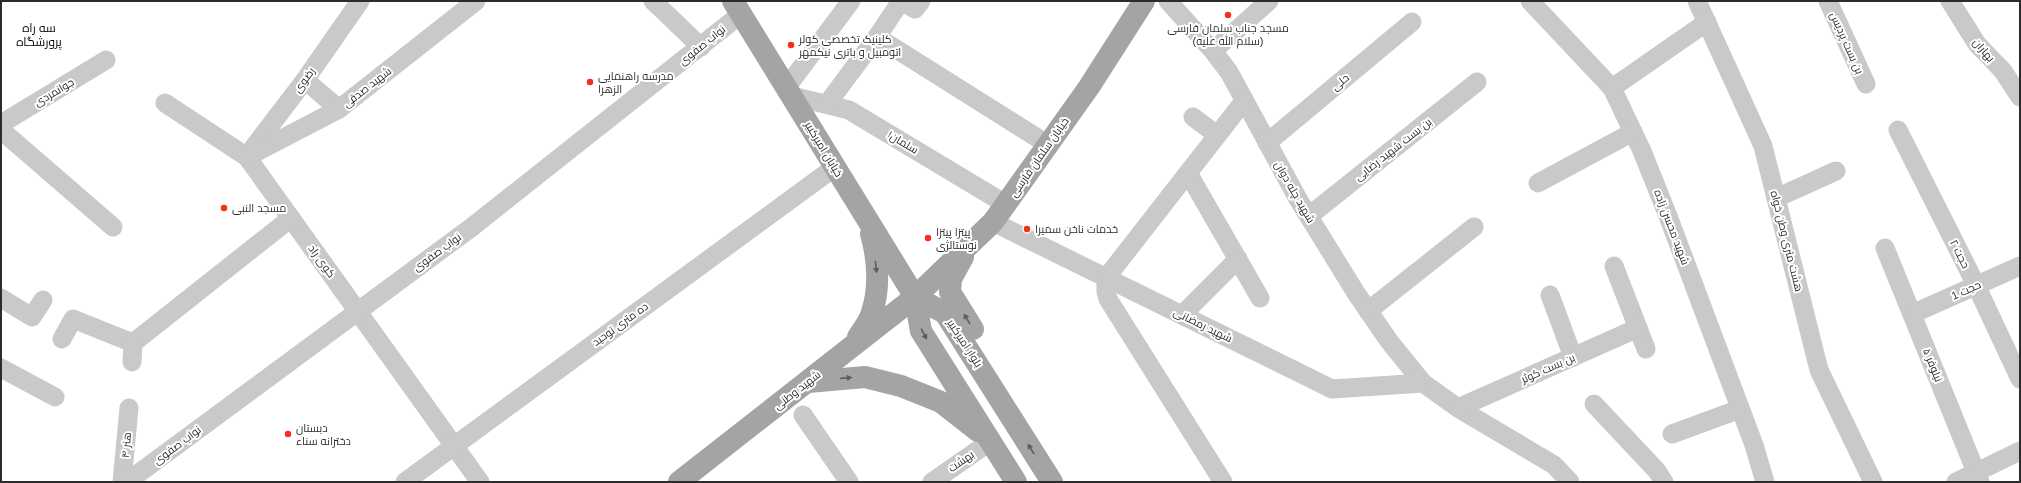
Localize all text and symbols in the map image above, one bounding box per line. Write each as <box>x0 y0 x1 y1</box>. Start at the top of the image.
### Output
marker: مسجد جناب سلمان فارسی (سلام الله علیه) <box>1223 10 1233 20</box>
street label: بن بست پردیس <box>1827 10 1866 76</box>
district label: سه راه پرورشگاه <box>16 21 63 51</box>
place label: مسجد جناب سلمان فارسی (سلام الله علیه) <box>1167 22 1289 49</box>
street label: نواب صفوی <box>676 23 728 68</box>
place label: کلینیک تخصصی کولر اتومبیل و باتری نیکمهر <box>798 33 901 59</box>
street label: بهاران <box>1970 36 1997 65</box>
marker: کلینیک تخصصی کولر اتومبیل و باتری نیکمهر <box>786 40 796 50</box>
street label: رضوی <box>291 65 318 95</box>
street label: شهید صدقی <box>341 65 394 110</box>
place label: مدرسه راهنمایی الزهرا <box>598 70 674 96</box>
street label: حلی <box>1329 71 1352 94</box>
street label: جوانمردی <box>32 75 77 109</box>
marker: مدرسه راهنمایی الزهرا <box>585 77 595 87</box>
street label: خیابان سلمان فارسی <box>1007 115 1072 200</box>
street label: بن بست شهید رضایی <box>1352 115 1435 184</box>
street label: خیابان امیرکبیر <box>801 118 845 179</box>
street label: سلمان۱ <box>885 128 921 157</box>
street label: شهید چله دوان <box>1272 159 1317 225</box>
street label: شهید محسن زاده <box>1651 188 1692 267</box>
street label: هشت متری وطن خواه <box>1768 189 1805 293</box>
place label: مسجد النبی <box>232 202 286 215</box>
marker: مسجد النبی <box>219 203 229 213</box>
place label: خدمات ناخن سمیرا <box>1035 223 1118 236</box>
marker: خدمات ناخن سمیرا <box>1022 224 1032 234</box>
place label: پیتزا پیتزا نوستالژی <box>936 226 977 252</box>
street label: نواب صفوی <box>411 231 464 274</box>
marker: پیتزا پیتزا نوستالژی <box>923 233 933 243</box>
street label: حجت ۲ <box>1948 238 1972 270</box>
street label: کوی راد <box>305 242 338 280</box>
one-way arrow <box>873 261 879 273</box>
street label: حجت 1 <box>1949 278 1983 302</box>
street label: ده متری توحید <box>590 300 651 349</box>
street label: شهید رمضانی <box>1171 306 1234 345</box>
one-way arrow <box>963 313 970 325</box>
street label: بلوار امیرکبیر <box>944 316 985 370</box>
one-way arrow <box>921 328 927 340</box>
street label: نیلوفر ۵ <box>1920 347 1945 384</box>
street label: بن بست کوثر <box>1518 351 1577 387</box>
street label: شهید وطنی <box>771 368 823 413</box>
one-way arrow <box>840 375 853 382</box>
place label: دبستان دخترانه سناء <box>296 422 351 448</box>
street label: نواب صفوی <box>151 423 204 468</box>
marker: دبستان دخترانه سناء <box>283 429 293 439</box>
street label: هنر ۴ <box>119 432 134 458</box>
one-way arrow <box>1028 443 1035 455</box>
street label: بهشت <box>946 448 977 475</box>

